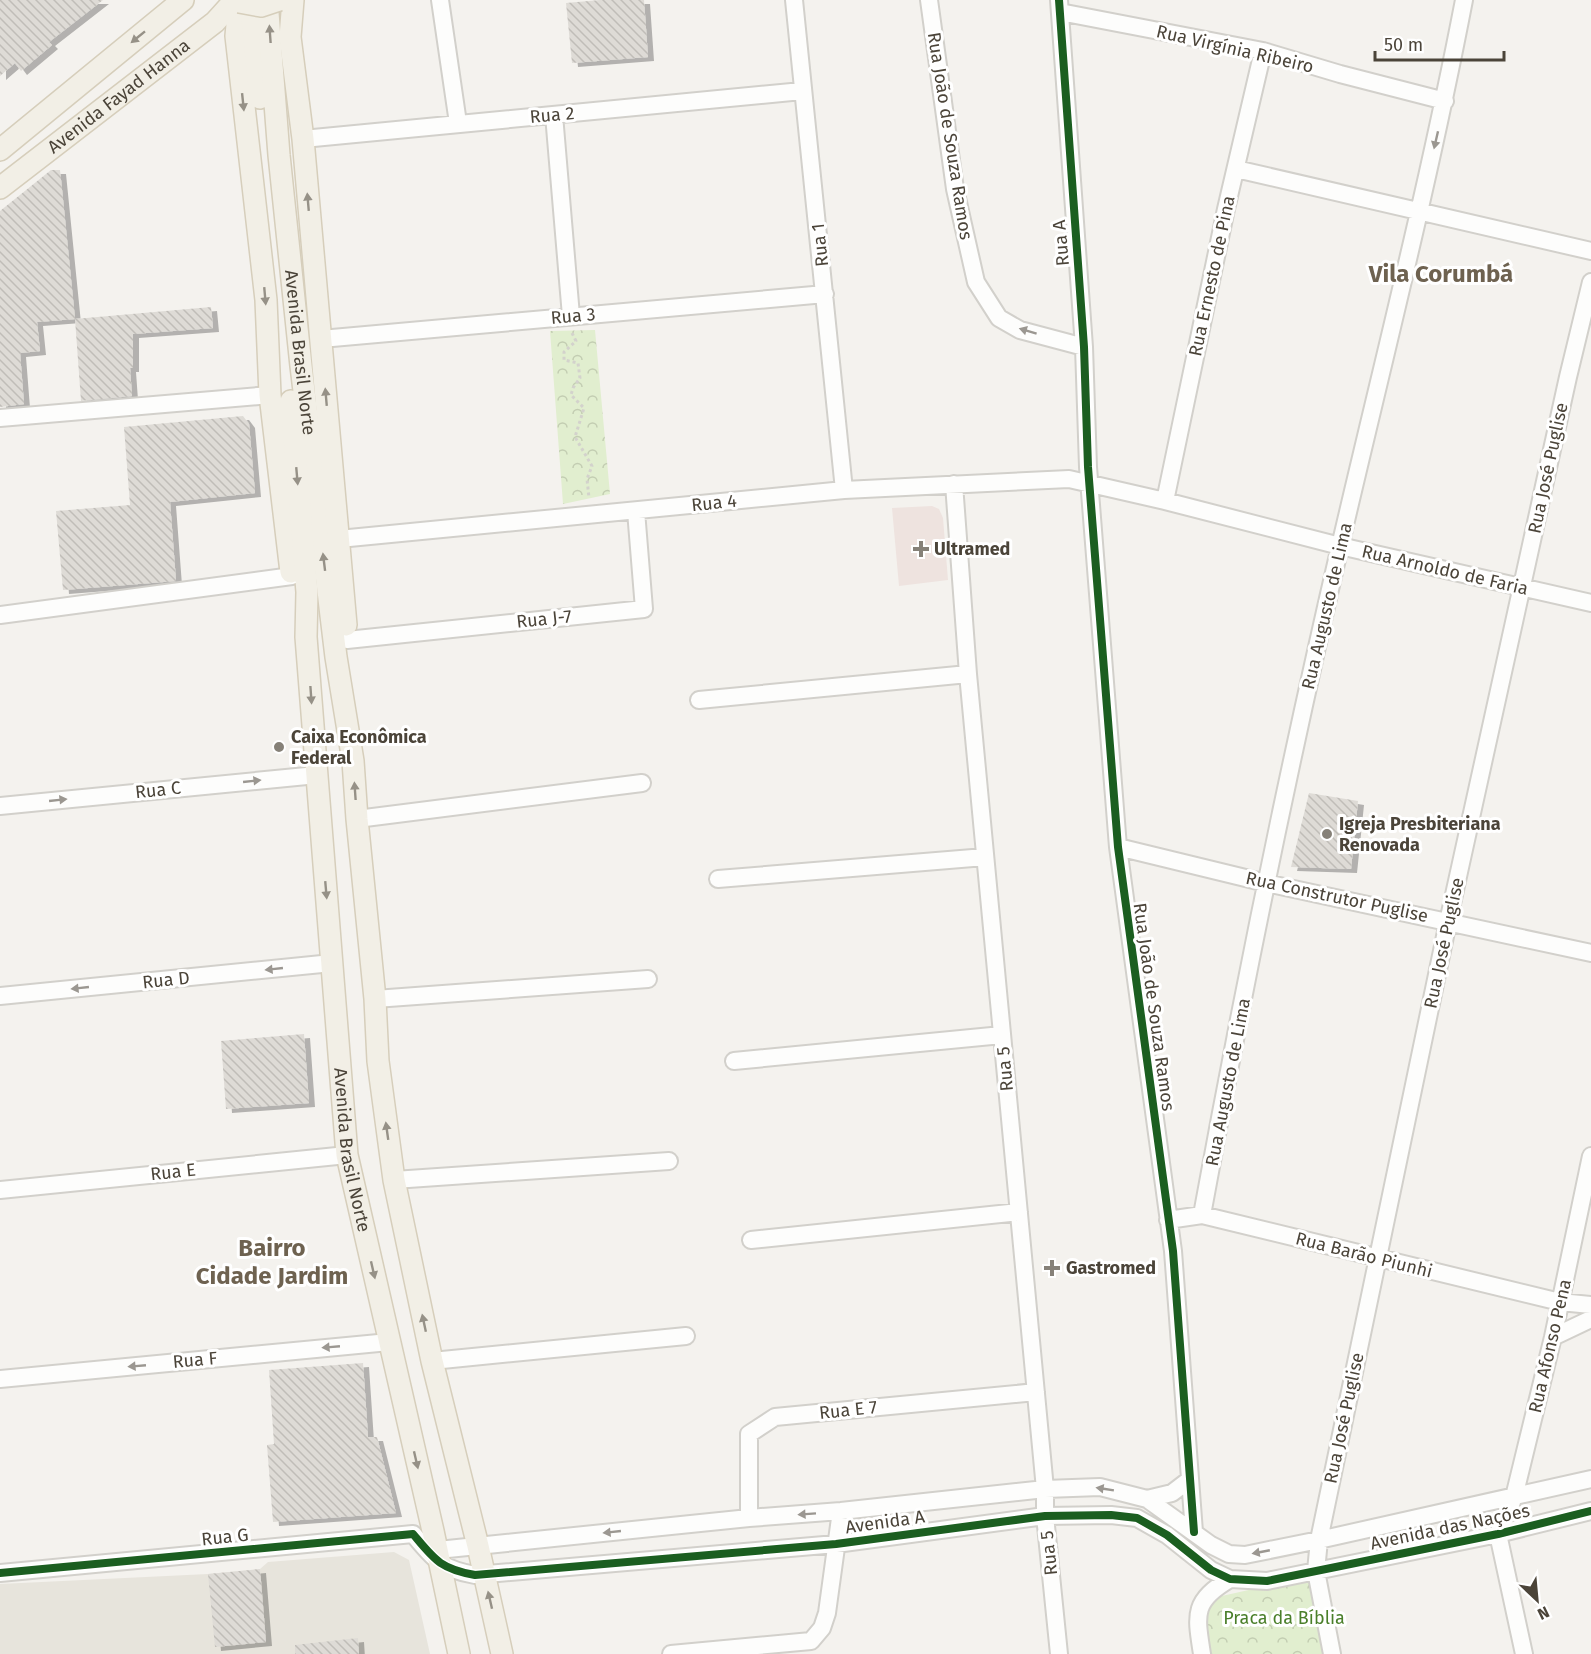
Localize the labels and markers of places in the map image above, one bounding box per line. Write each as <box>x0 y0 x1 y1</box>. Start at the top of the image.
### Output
place label: Ultramed <box>934 538 1010 560</box>
marker: Ultramed <box>912 540 930 558</box>
place label: Caixa Econômica Federal <box>291 726 427 769</box>
marker: Caixa Econômica Federal <box>272 740 286 754</box>
place label: Igreja Presbiteriana Renovada <box>1339 813 1501 856</box>
marker: Igreja Presbiteriana Renovada <box>1320 827 1334 841</box>
place label: Gastromed <box>1066 1257 1156 1279</box>
marker: Gastromed <box>1043 1259 1061 1277</box>

